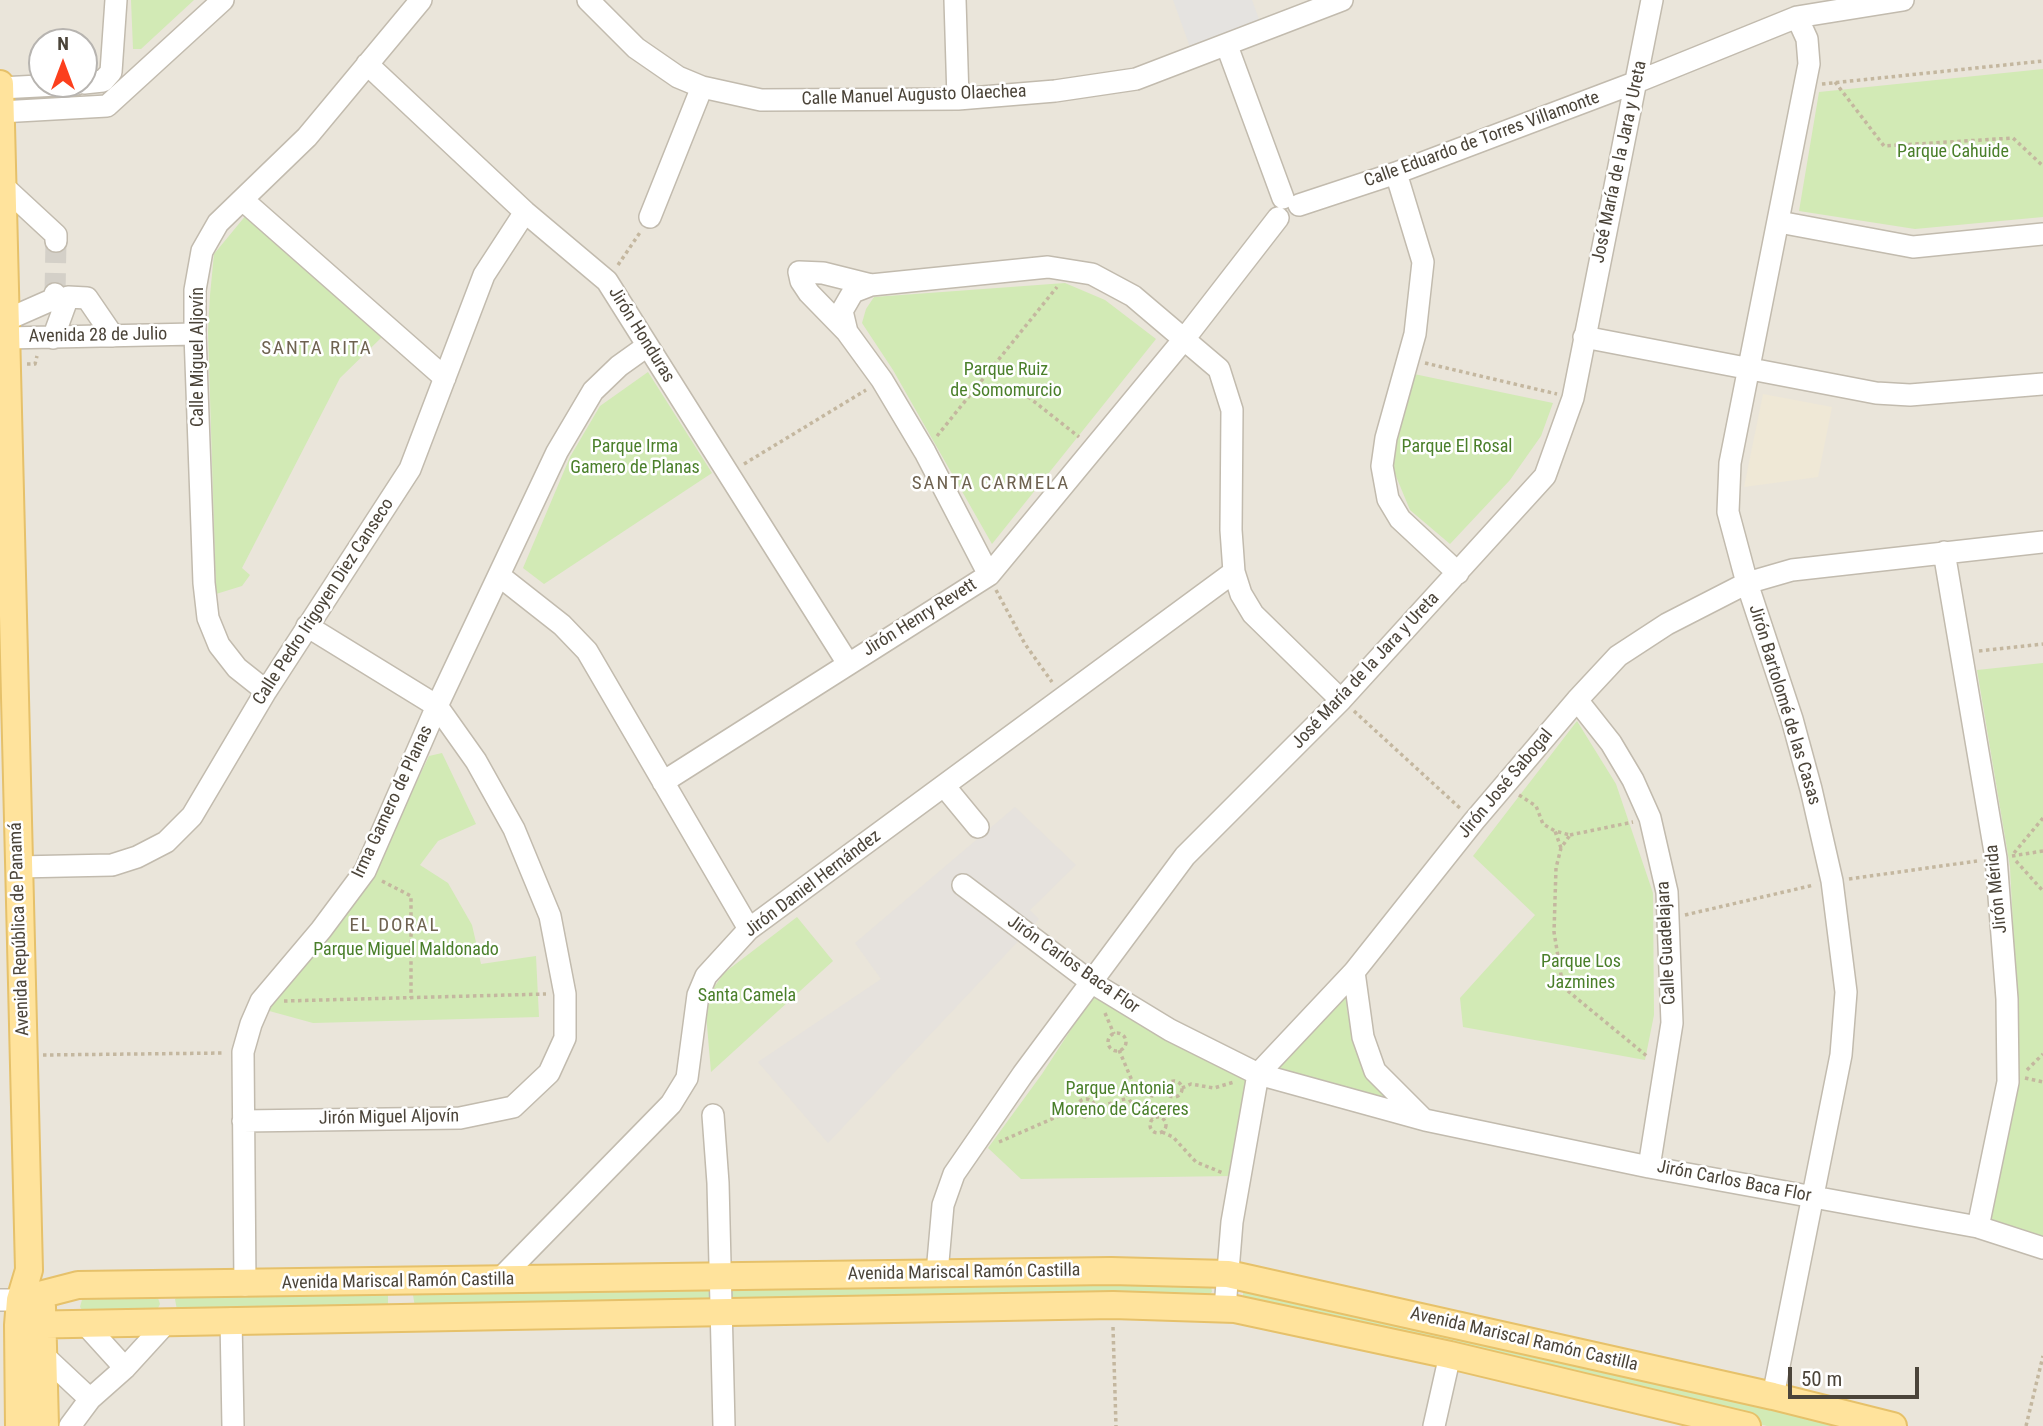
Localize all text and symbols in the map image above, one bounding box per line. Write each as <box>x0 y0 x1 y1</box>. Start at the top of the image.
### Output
north arrow <box>28 28 98 98</box>
text: N <box>57 32 69 55</box>
street label: José María de la Jara y Ureta <box>1588 59 1652 265</box>
street label: Calle Manuel Augusto Olaechea <box>801 81 1027 111</box>
street label: Calle Eduardo de Torres Villamonte <box>1361 87 1603 193</box>
park label: Parque Cahuide <box>1897 141 2009 163</box>
street label: Jirón Honduras <box>603 283 679 387</box>
street label: Calle Miguel Aljovín <box>187 287 209 427</box>
street label: Avenida 28 de Julio <box>29 324 167 348</box>
district label: SANTA RITA <box>263 338 371 360</box>
park label: Parque Ruiz de Somomurcio <box>950 359 1062 402</box>
park label: Parque Irma Gamero de Planas <box>570 436 700 478</box>
park label: Parque El Rosal <box>1402 436 1512 458</box>
district label: SANTA CARMELA <box>913 473 1069 495</box>
street label: Calle Pedro Irigoyen Diez Canseco <box>249 494 399 710</box>
street label: Jirón Henry Revett <box>859 574 981 662</box>
street label: José María de la Jara y Ureta <box>1288 588 1444 754</box>
street label: Jirón Bartolomé de las Casas <box>1743 602 1825 808</box>
street label: Irma Gamero de Planas <box>348 722 438 882</box>
street label: Jirón José Sabogal <box>1454 725 1558 843</box>
street label: Avenida República de Panamá <box>5 822 35 1036</box>
street label: Jirón Daniel Hernández <box>741 826 885 942</box>
street label: Jirón Mérida <box>1982 844 2012 934</box>
street label: Calle Guadelajara <box>1653 880 1681 1006</box>
street label: Jirón Carlos Baca Flor <box>1003 911 1143 1019</box>
district label: EL DORAL <box>350 915 440 937</box>
park label: Parque Miguel Maldonado <box>313 939 499 961</box>
park label: Parque Los Jazmines <box>1541 951 1621 993</box>
park label: Santa Camela <box>698 985 796 1007</box>
park label: Parque Antonia Moreno de Cáceres <box>1051 1078 1189 1120</box>
street label: Jirón Miguel Aljovín <box>319 1106 459 1130</box>
street label: Jirón Carlos Baca Flor <box>1655 1156 1813 1208</box>
street label: Avenida Mariscal Ramón Castilla <box>847 1260 1081 1286</box>
street label: Avenida Mariscal Ramón Castilla <box>281 1269 515 1295</box>
street label: Avenida Mariscal Ramón Castilla <box>1408 1303 1640 1377</box>
scale bar <box>1791 1352 1922 1396</box>
text: 50 m <box>1801 1367 1842 1391</box>

